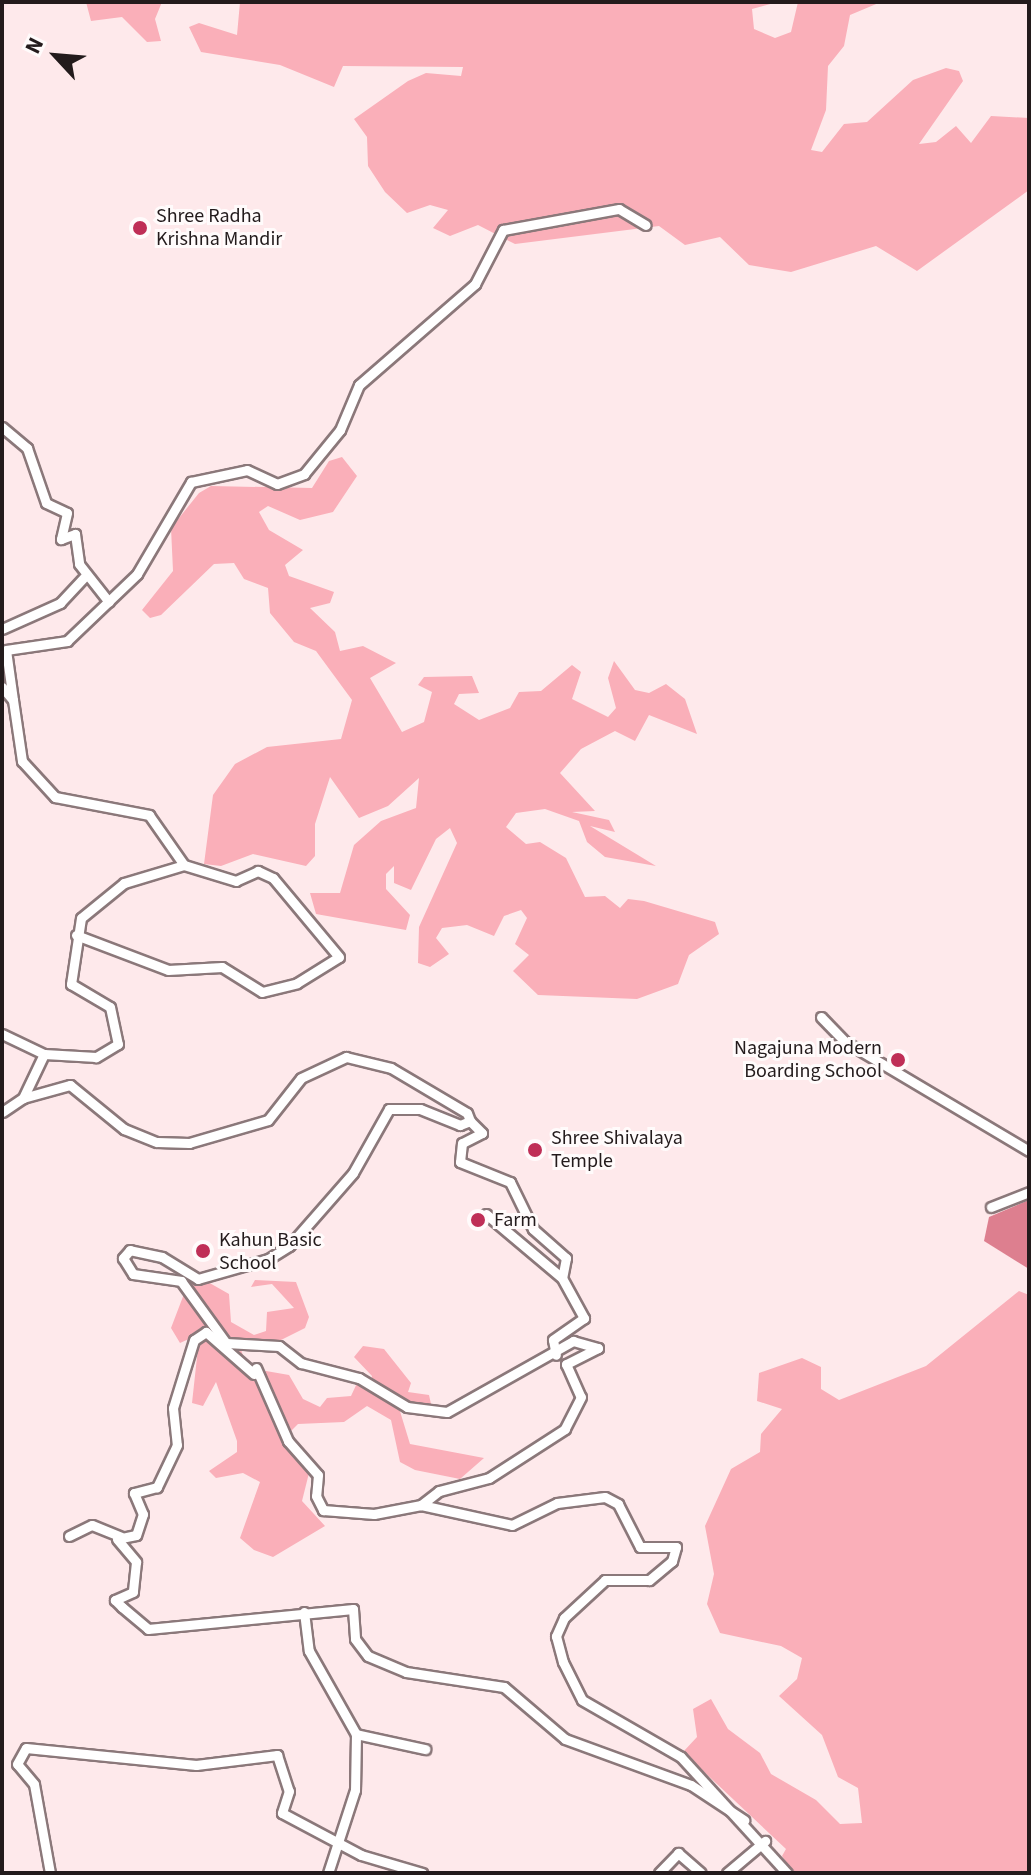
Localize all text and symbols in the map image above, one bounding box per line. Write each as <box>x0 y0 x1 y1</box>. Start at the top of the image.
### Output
north arrow <box>16 16 96 96</box>
text: N <box>17 32 52 59</box>
place label: Shree Radha Krishna Mandir <box>156 204 282 251</box>
marker: Shree Radha Krishna Mandir <box>131 219 149 237</box>
place label: Nagajuna Modern Boarding School <box>734 1036 882 1083</box>
marker: Nagajuna Modern Boarding School <box>889 1051 907 1069</box>
place label: Shree Shivalaya Temple <box>551 1126 683 1173</box>
marker: Shree Shivalaya Temple <box>526 1141 544 1159</box>
place label: Farm <box>494 1208 537 1232</box>
marker: Farm <box>469 1211 487 1229</box>
place label: Kahun Basic School <box>219 1228 322 1275</box>
marker: Kahun Basic School <box>194 1242 212 1260</box>

